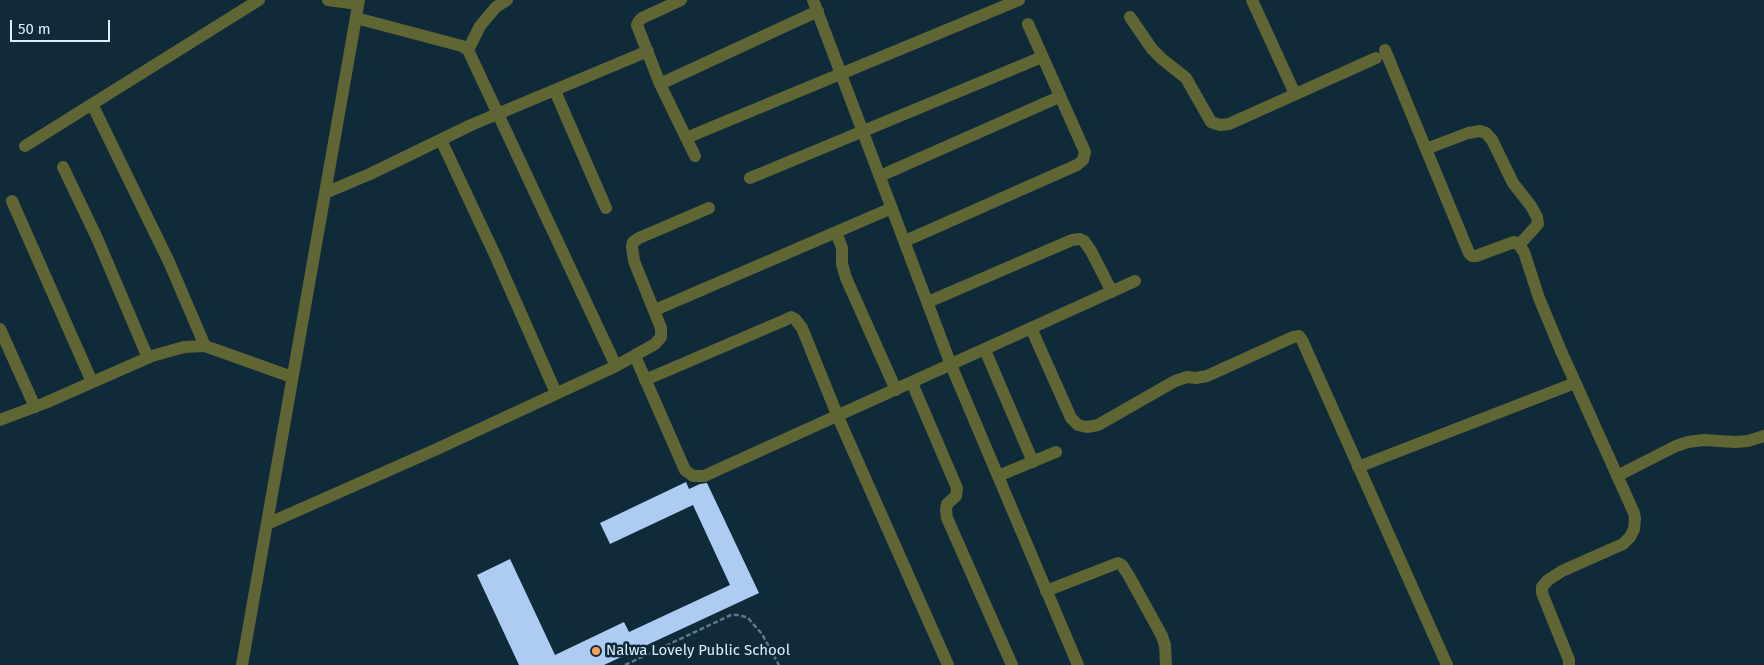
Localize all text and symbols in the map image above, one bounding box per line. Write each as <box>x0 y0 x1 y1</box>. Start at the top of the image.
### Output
scale bar <box>12 10 112 42</box>
text: 50 m <box>18 20 51 38</box>
place label: Nalwa Lovely Public School <box>606 642 790 660</box>
marker: Nalwa Lovely Public School <box>590 645 602 657</box>

